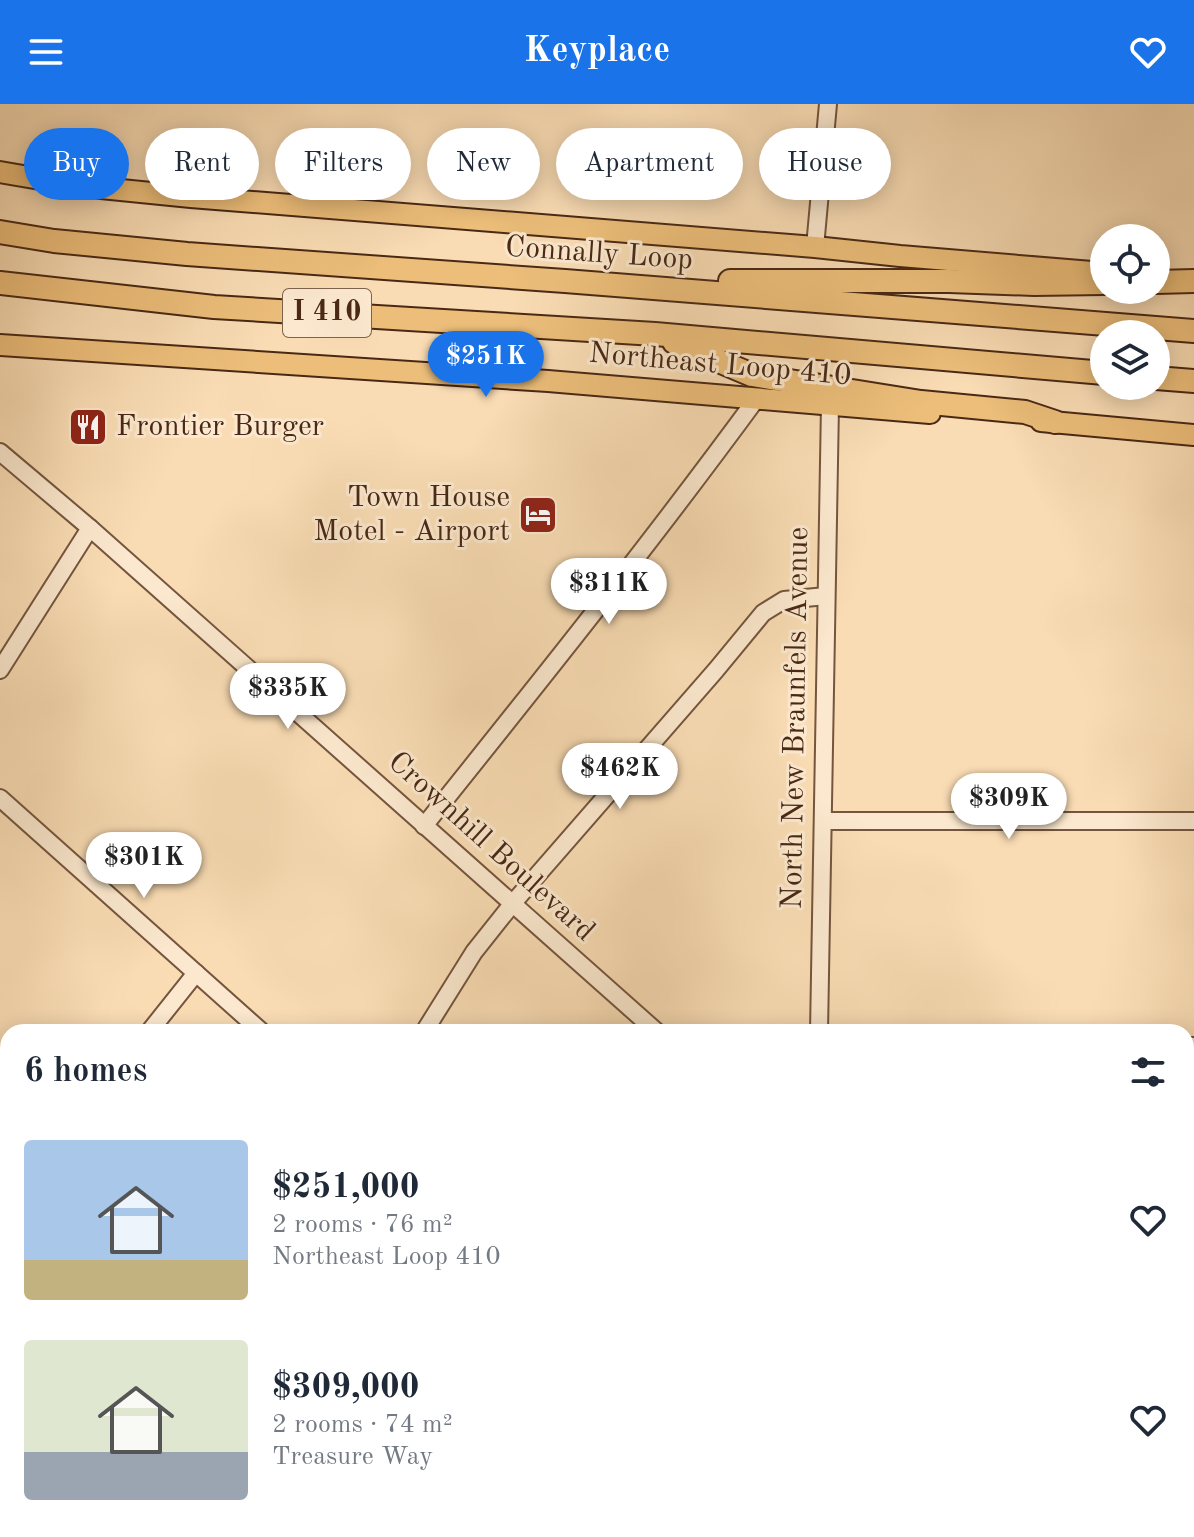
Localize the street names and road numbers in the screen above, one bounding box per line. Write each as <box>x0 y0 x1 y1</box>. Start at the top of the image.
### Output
street label: Connally Loop <box>504 232 694 276</box>
road number: I 410 <box>283 289 371 337</box>
street label: Northeast Loop 410 <box>587 339 853 391</box>
street label: North New Braunfels Avenue <box>778 526 814 910</box>
street label: Crownhill Boulevard <box>382 747 600 947</box>

